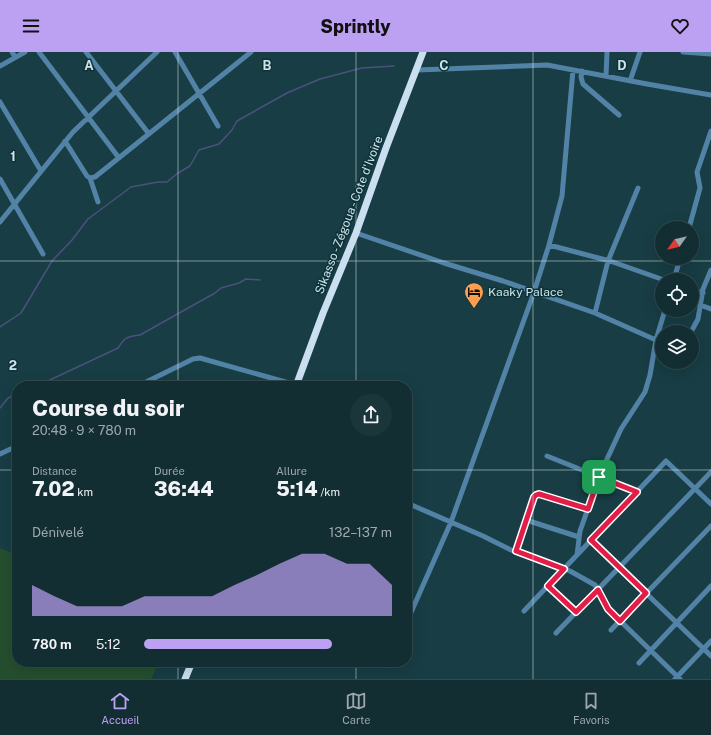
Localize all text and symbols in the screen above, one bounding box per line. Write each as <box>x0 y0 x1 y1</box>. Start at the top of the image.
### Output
icon: menu <box>20 15 42 37</box>
icon: heart <box>669 15 691 37</box>
text: Sprintly <box>320 16 391 37</box>
text: A <box>84 58 94 73</box>
text: B <box>263 58 272 73</box>
text: C <box>439 58 449 73</box>
text: D <box>617 58 627 73</box>
street label: Sikasso - Zégoua - Cote d'Ivoire <box>312 134 386 296</box>
text: 1 <box>10 149 16 164</box>
north arrow <box>655 221 699 265</box>
map controls <box>655 221 699 369</box>
button: locate <box>655 273 699 317</box>
hotel icon: Kaaky Palace <box>463 281 485 309</box>
place label: Kaaky Palace <box>488 285 563 299</box>
button: layers <box>655 325 699 369</box>
text: 2 <box>9 358 17 373</box>
button: share <box>350 394 392 436</box>
text: Course du soir <box>32 395 184 421</box>
text: 20:48 · 9 × 780 m <box>32 423 136 438</box>
pin <box>582 460 616 494</box>
text: Distance <box>32 465 77 477</box>
text: Durée <box>154 465 185 477</box>
text: Allure <box>276 465 307 477</box>
icon: arrive <box>588 466 610 488</box>
text: 7.02 <box>32 477 75 501</box>
text: 36:44 <box>154 477 214 501</box>
text: 5:14 <box>276 477 318 501</box>
text: km <box>75 486 93 498</box>
text: /km <box>318 486 340 498</box>
text: Dénivelé <box>32 525 84 540</box>
text: 132–137 m <box>329 525 392 540</box>
text: 780 m <box>32 637 72 652</box>
text: 5:12 <box>96 637 120 652</box>
tab: Accueil <box>101 690 140 726</box>
tab: Carte <box>342 690 370 726</box>
tab: Favoris <box>573 690 610 726</box>

